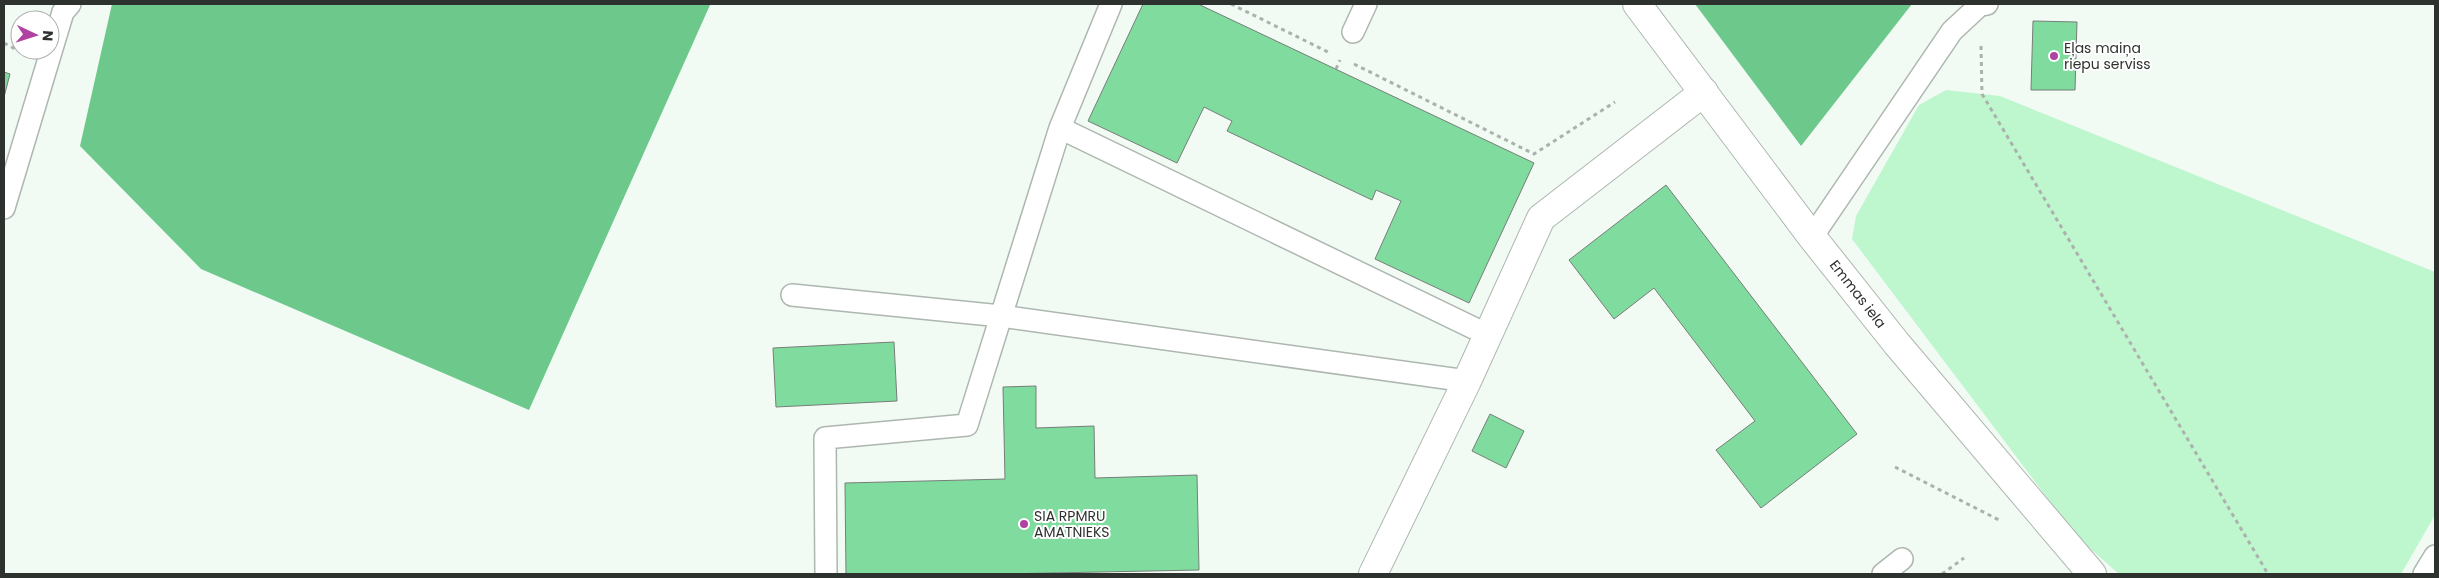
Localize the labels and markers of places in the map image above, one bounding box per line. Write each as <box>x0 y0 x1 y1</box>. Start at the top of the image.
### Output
place label: Eļas maiņa riepu serviss <box>2064 38 2151 74</box>
marker: Eļas maiņa riepu serviss <box>2048 50 2060 62</box>
place label: SIA RPMRU AMATNIEKS <box>1034 506 1110 542</box>
marker: SIA RPMRU AMATNIEKS <box>1018 518 1030 530</box>

